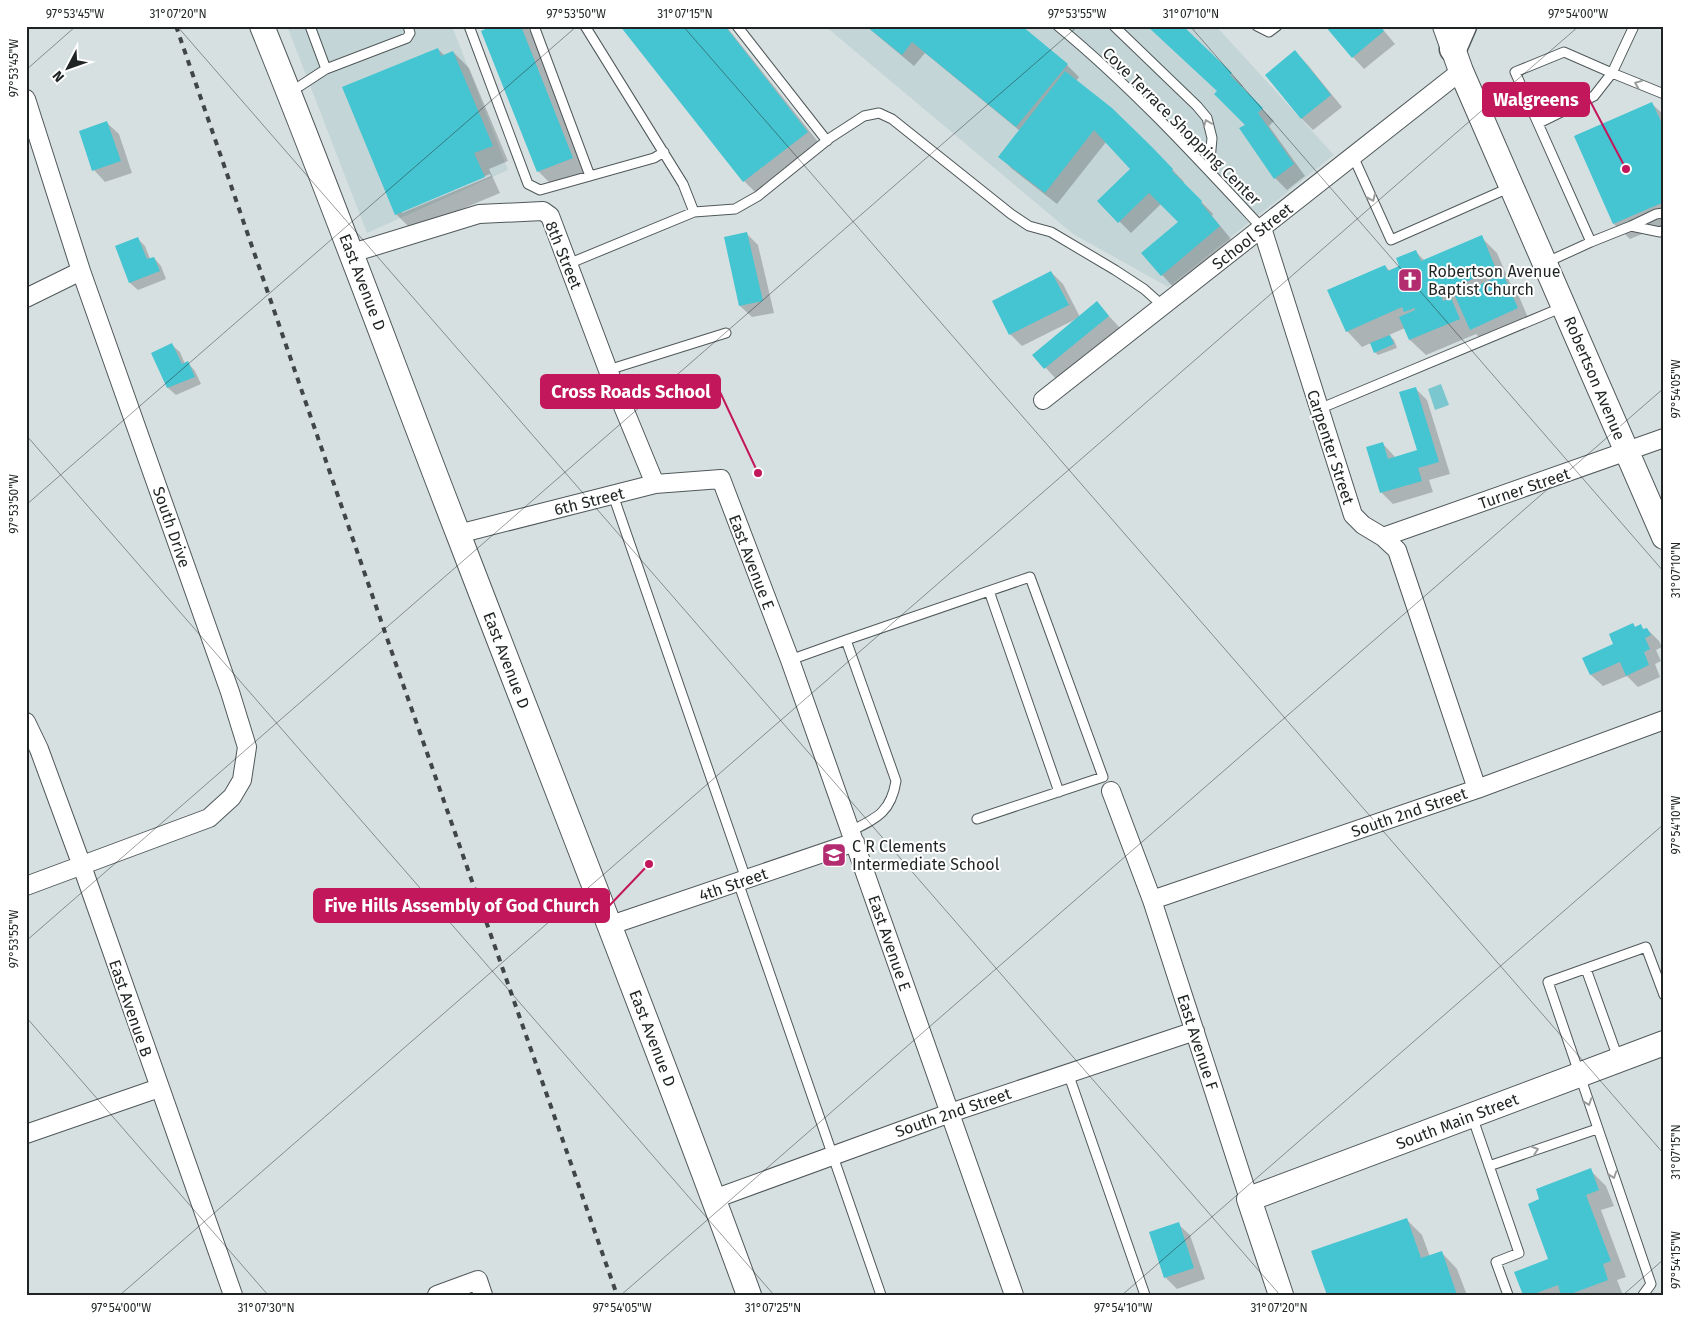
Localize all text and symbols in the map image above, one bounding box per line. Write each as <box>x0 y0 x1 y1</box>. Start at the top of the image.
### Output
text: 97°53'45"W <box>46 7 104 21</box>
text: 31°07'20"N <box>149 7 207 21</box>
text: 97°53'50"W <box>546 7 606 21</box>
text: 31°07'15"N <box>657 7 713 21</box>
text: 97°53'55"W <box>1048 7 1106 21</box>
text: 31°07'10"N <box>1163 7 1219 21</box>
text: 97°54'00"W <box>1548 7 1608 21</box>
text: 97°53'45"W <box>7 39 21 97</box>
north arrow <box>42 42 92 92</box>
street label: Cove Terrace Shopping Center <box>1099 43 1265 210</box>
text: N <box>49 67 68 85</box>
one-way arrow <box>1634 79 1643 90</box>
callout: Walgreens <box>1483 83 1589 116</box>
text: Walgreens <box>1493 89 1579 111</box>
one-way arrow <box>1203 120 1213 128</box>
one-way arrow <box>1366 193 1376 202</box>
street label: School Street <box>1208 199 1296 274</box>
street label: 8th Street <box>541 218 586 292</box>
street label: East Avenue D <box>335 231 390 333</box>
place label: Robertson Avenue Baptist Church <box>1428 262 1561 299</box>
church icon: Robertson Avenue Baptist Church <box>1397 267 1423 293</box>
street label: Robertson Avenue <box>1560 313 1629 443</box>
text: 97°54'05"W <box>1669 359 1683 419</box>
callout: Cross Roads School <box>541 375 720 408</box>
text: Cross Roads School <box>551 381 711 403</box>
street label: Carpenter Street <box>1303 387 1358 507</box>
street label: Turner Street <box>1476 464 1572 513</box>
text: 97°53'50"W <box>7 474 21 534</box>
street label: South Drive <box>149 484 194 570</box>
street label: 6th Street <box>552 484 626 519</box>
street label: East Avenue E <box>725 512 778 612</box>
text: 31°07'10"N <box>1669 542 1683 598</box>
street label: East Avenue D <box>479 609 534 711</box>
street label: South 2nd Street <box>1349 784 1470 841</box>
text: 97°54'10"W <box>1669 796 1683 854</box>
place label: C R Clements Intermediate School <box>852 837 1000 874</box>
school or university icon: C R Clements Intermediate School <box>821 842 847 868</box>
street label: 4th Street <box>696 864 770 905</box>
callout: Five Hills Assembly of God Church <box>314 889 609 922</box>
street label: East Avenue E <box>864 893 915 994</box>
text: Five Hills Assembly of God Church <box>325 895 599 917</box>
text: 97°53'55"W <box>7 910 21 968</box>
street label: East Avenue B <box>105 957 156 1059</box>
street label: East Avenue D <box>625 987 680 1089</box>
street label: East Avenue F <box>1173 992 1222 1093</box>
street label: South 2nd Street <box>893 1084 1014 1141</box>
street label: South Main Street <box>1393 1089 1521 1154</box>
one-way arrow <box>1582 1097 1592 1106</box>
text: 31°07'15"N <box>1669 1124 1683 1180</box>
one-way arrow <box>1531 1146 1539 1156</box>
one-way arrow <box>1607 1171 1617 1179</box>
text: 97°54'15"W <box>1669 1231 1683 1289</box>
text: 97°54'00"W <box>91 1301 151 1315</box>
text: 31°07'30"N <box>237 1301 295 1315</box>
text: 97°54'05"W <box>592 1301 652 1315</box>
text: 31°07'25"N <box>745 1301 801 1315</box>
text: 97°54'10"W <box>1094 1301 1152 1315</box>
text: 31°07'20"N <box>1250 1301 1308 1315</box>

